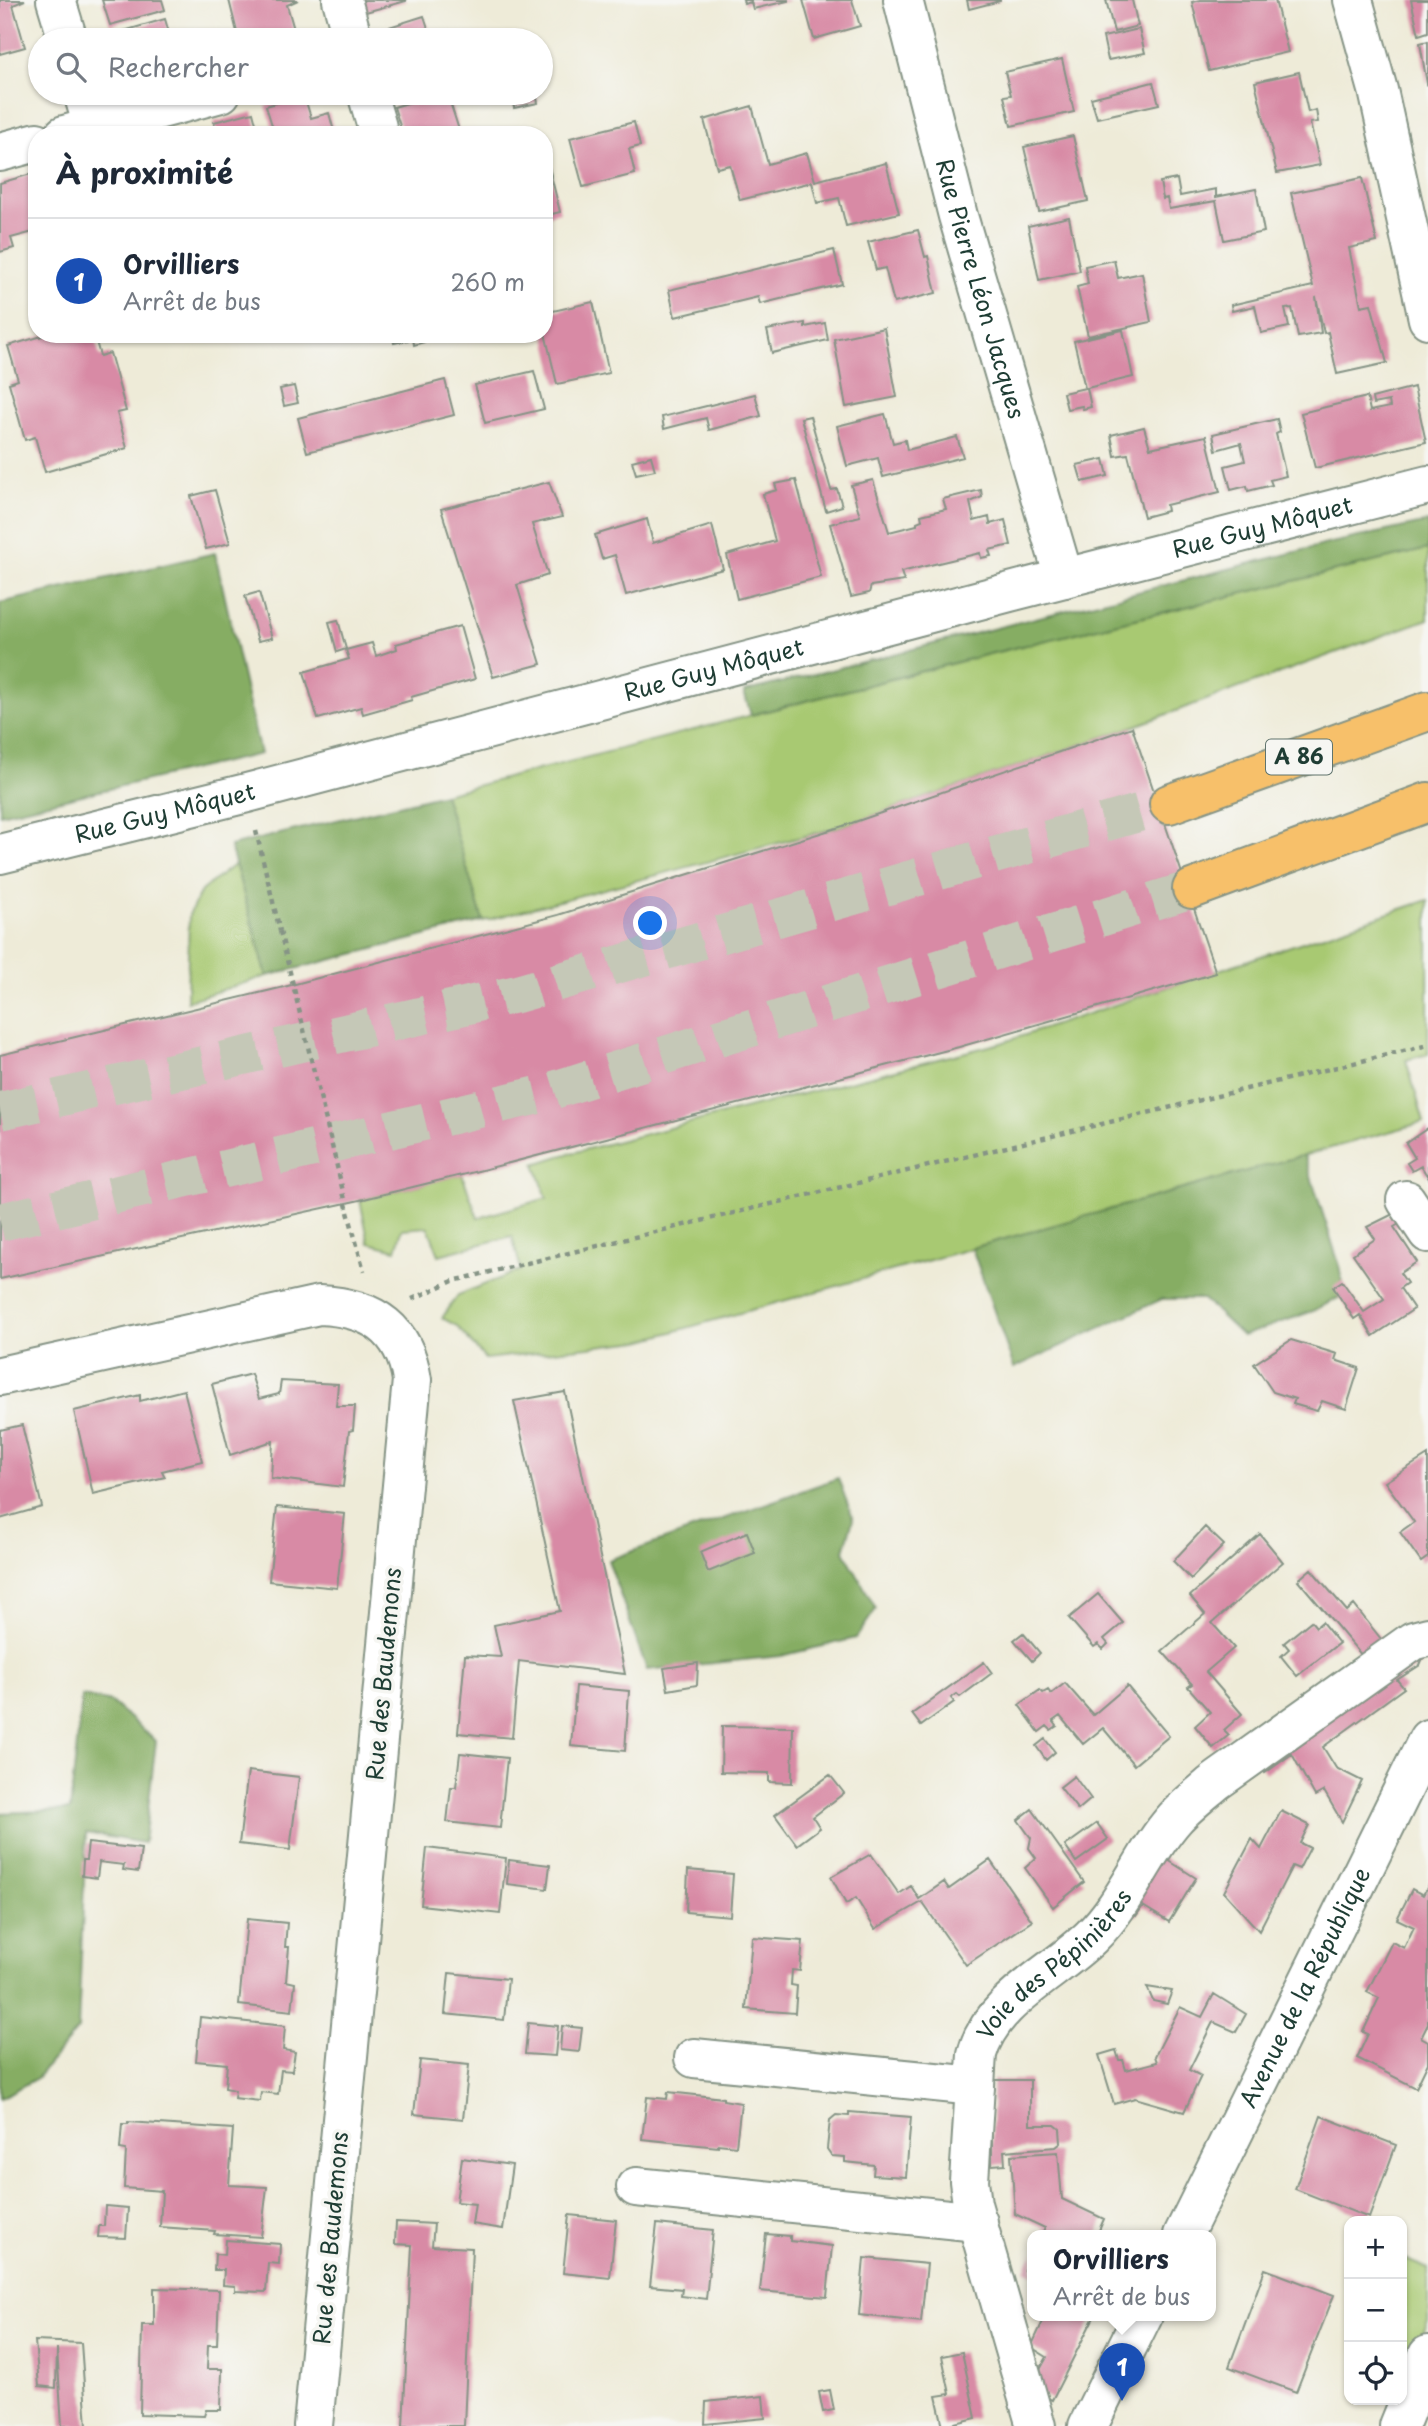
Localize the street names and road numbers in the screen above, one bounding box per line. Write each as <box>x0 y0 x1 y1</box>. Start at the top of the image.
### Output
street label: Rue Pierre Léon Jacques <box>928 155 1035 423</box>
street label: Rue Guy Môquet <box>1168 486 1356 566</box>
street label: Rue Guy Môquet <box>620 628 807 709</box>
road number: A 86 <box>1266 740 1332 774</box>
street label: Rue Guy Môquet <box>71 773 259 851</box>
street label: Rue des Baudemons <box>356 1566 409 1782</box>
street label: Avenue de la République <box>1230 1861 1378 2113</box>
street label: Voie des Pépinières <box>967 1882 1139 2045</box>
street label: Rue des Baudemons <box>303 2130 356 2346</box>

